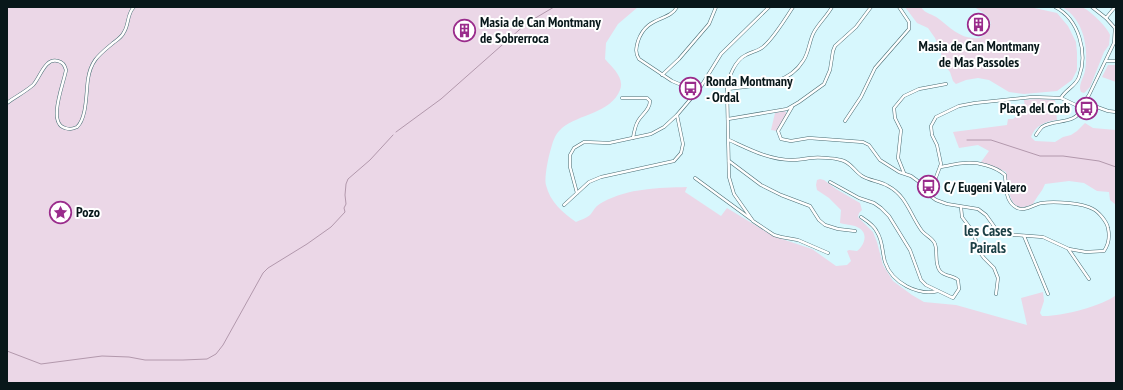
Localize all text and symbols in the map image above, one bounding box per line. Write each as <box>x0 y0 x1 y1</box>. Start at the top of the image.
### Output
building icon: Masia de Can Montmany de Mas Passoles <box>966 11 992 37</box>
place label: Masia de Can Montmany de Sobrerroca <box>480 13 601 47</box>
building icon: Masia de Can Montmany de Sobrerroca <box>452 17 478 43</box>
place label: Masia de Can Montmany de Mas Passoles <box>919 37 1040 71</box>
place label: Ronda Montmany - Ordal <box>706 72 793 106</box>
bus stop icon: Ronda Montmany - Ordal <box>678 76 704 102</box>
bus stop icon: Plaça del Corb <box>1073 95 1099 121</box>
place label: Plaça del Corb <box>1000 99 1070 117</box>
bus stop icon: C/ Eugeni Valero <box>916 174 942 200</box>
place label: C/ Eugeni Valero <box>944 178 1026 196</box>
place icon: Pozo <box>47 199 73 225</box>
place label: Pozo <box>76 203 100 221</box>
district label: les Cases Pairals <box>964 221 1012 257</box>

